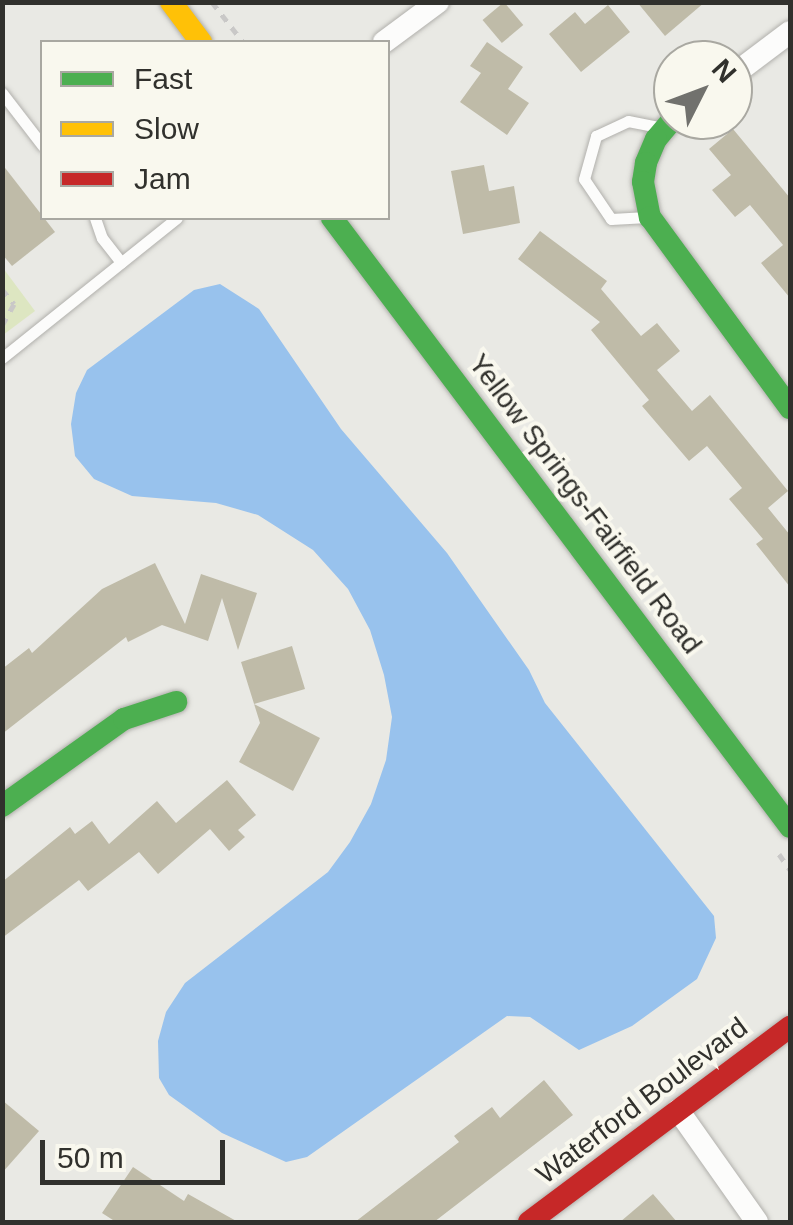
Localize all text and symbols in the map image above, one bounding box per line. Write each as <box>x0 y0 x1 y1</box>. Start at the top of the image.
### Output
legend <box>40 40 390 220</box>
north arrow <box>653 40 753 140</box>
text: N <box>706 53 742 89</box>
text: Fast <box>134 62 192 95</box>
text: Slow <box>134 112 199 145</box>
text: Jam <box>134 162 191 195</box>
street label: Yellow Springs-Fairfield Road <box>461 348 709 660</box>
street label: Waterford Boulevard <box>530 1011 754 1191</box>
scale bar <box>45 1120 230 1182</box>
text: 50 m <box>57 1141 124 1174</box>

